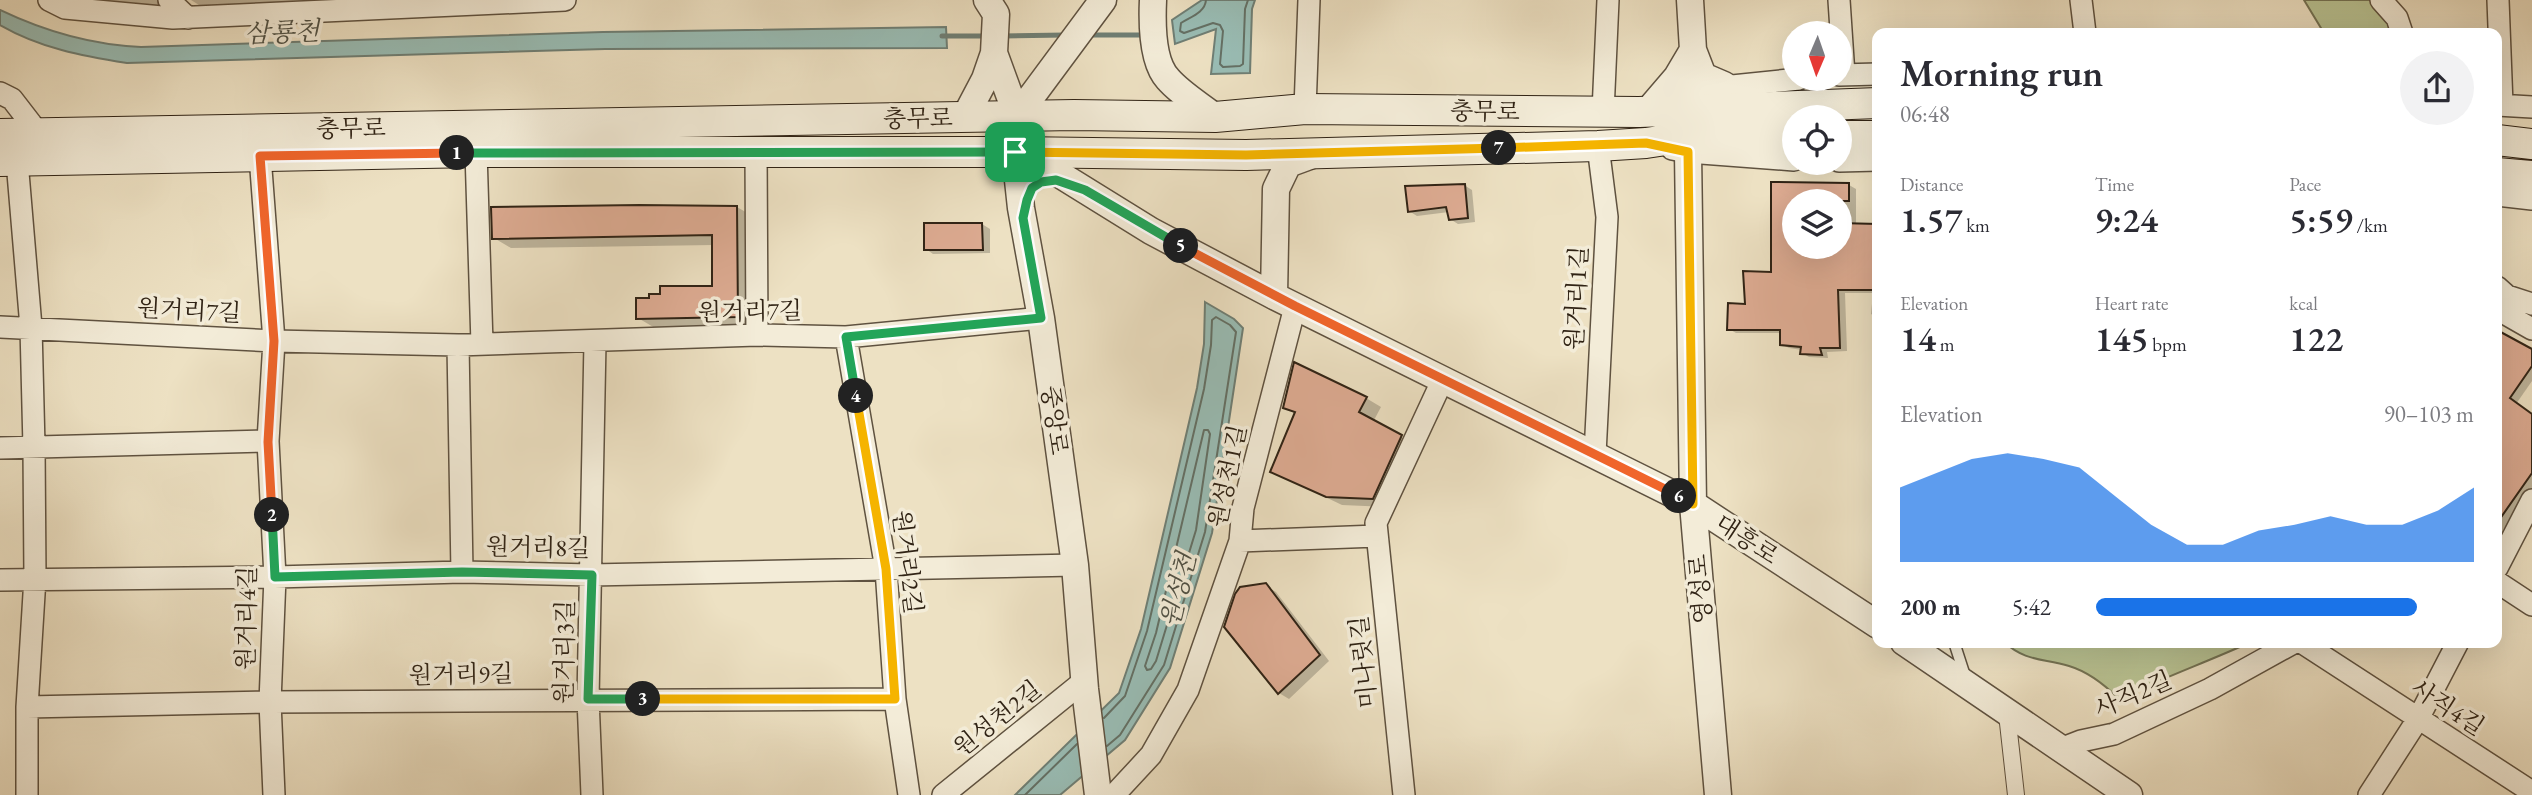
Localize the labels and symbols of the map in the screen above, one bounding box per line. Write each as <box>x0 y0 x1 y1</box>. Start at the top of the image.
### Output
water label: 삼룡천 <box>244 14 322 50</box>
north arrow <box>1782 21 1852 91</box>
street label: 충무로 <box>1450 95 1520 127</box>
street label: 충무로 <box>883 102 953 134</box>
street label: 충무로 <box>316 112 386 144</box>
pin <box>985 122 1045 182</box>
pin: 7 <box>1482 130 1516 166</box>
pin: 1 <box>440 136 475 170</box>
pin: 5 <box>1164 229 1198 264</box>
street label: 원거리1길 <box>1558 245 1594 351</box>
street label: 원거리7길 <box>136 292 242 328</box>
street label: 원거리7길 <box>698 295 802 327</box>
pin: 4 <box>838 378 874 414</box>
street label: 중앙로 <box>1035 383 1075 457</box>
street label: 원성천1길 <box>1201 422 1253 530</box>
pin: 6 <box>1662 478 1696 514</box>
pin: 2 <box>254 498 290 532</box>
street label: 대흥로 <box>1709 507 1785 571</box>
street label: 원거리2길 <box>886 508 930 616</box>
street label: 원거리8길 <box>486 531 590 563</box>
water label: 원성천 <box>1152 548 1204 631</box>
street label: 영성로 <box>1682 553 1718 625</box>
street label: 원거리4길 <box>230 566 262 670</box>
street label: 원거리3길 <box>548 600 580 704</box>
street label: 미나릿길 <box>1343 614 1383 710</box>
street label: 원거리9길 <box>409 658 513 690</box>
street label: 사직2길 <box>2090 664 2176 724</box>
street label: 사직4길 <box>2406 672 2490 742</box>
street label: 원성천2길 <box>947 673 1047 763</box>
pin: 3 <box>626 682 660 716</box>

